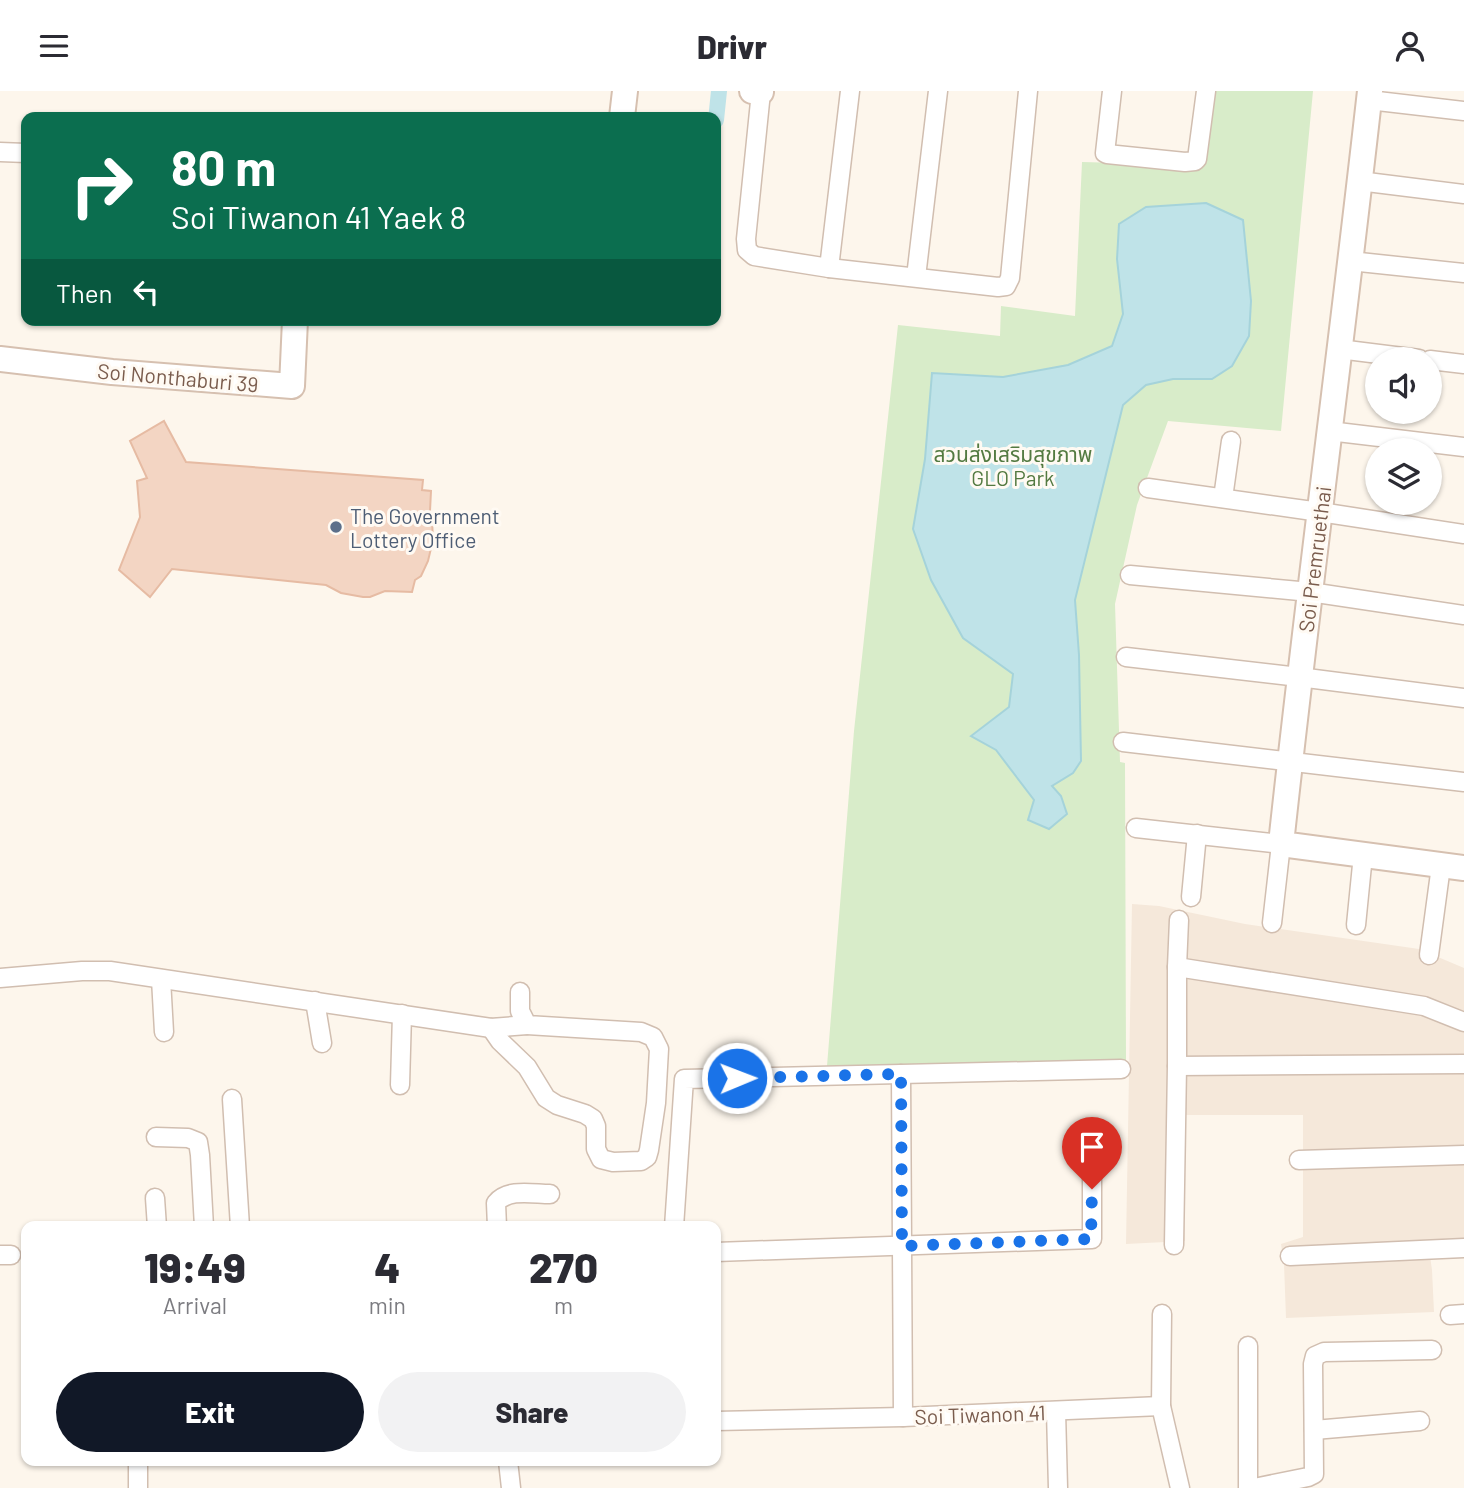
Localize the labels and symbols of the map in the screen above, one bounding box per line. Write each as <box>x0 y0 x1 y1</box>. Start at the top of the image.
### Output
street label: Soi Nonthaburi 39 <box>96 358 260 396</box>
park label: สวนส่งเสริมสุขภาพ GLO Park <box>934 441 1092 490</box>
street label: Soi Premruethai <box>1293 485 1335 633</box>
place label: The Government Lottery Office <box>350 503 500 552</box>
marker: The Government Lottery Office <box>328 519 344 535</box>
position arrow <box>700 1041 774 1115</box>
pin <box>1062 1117 1122 1189</box>
street label: Soi Tiwanon 41 <box>914 1399 1046 1429</box>

